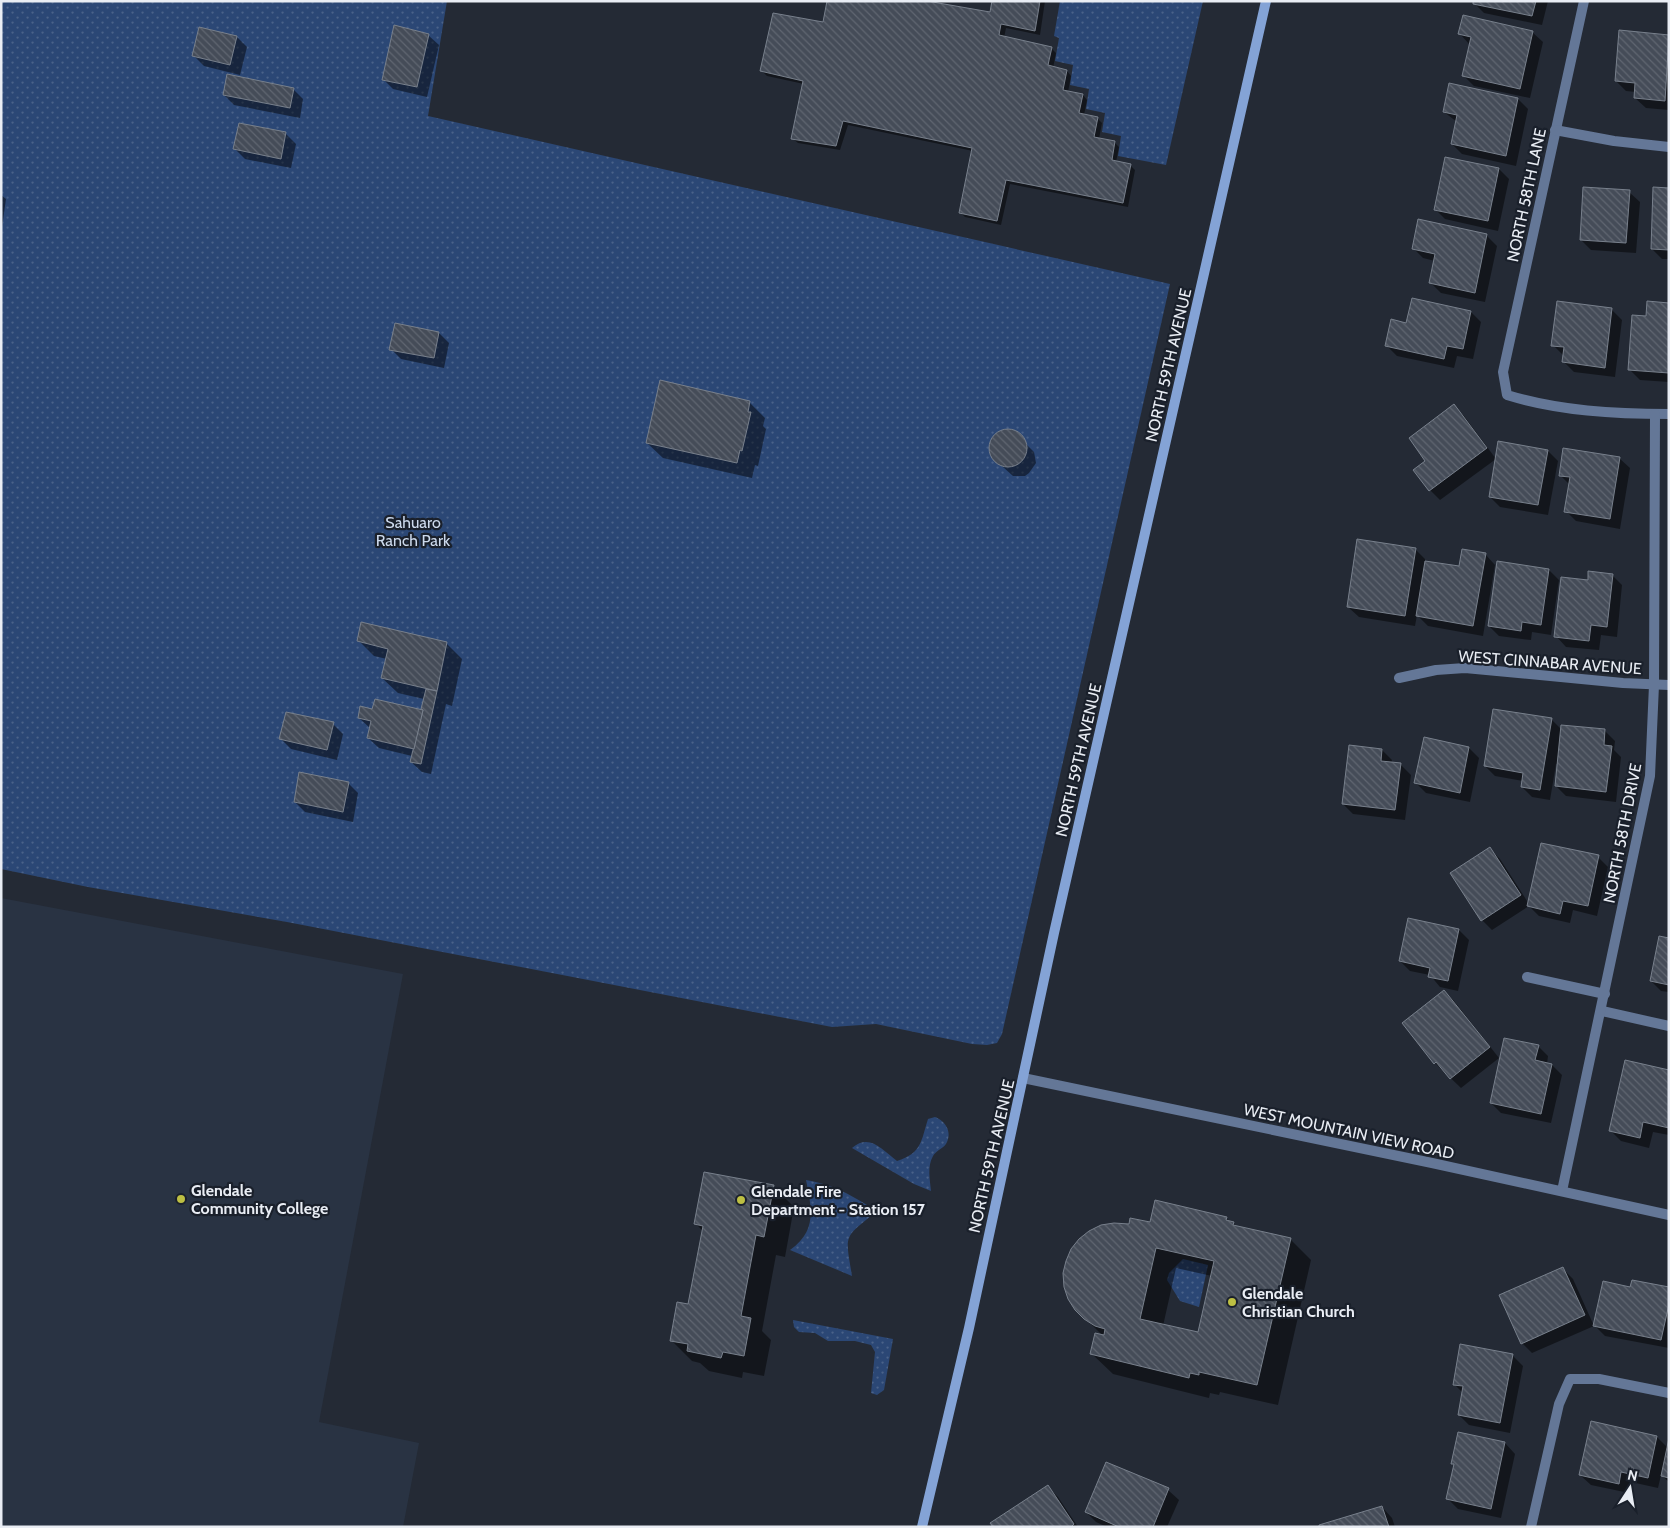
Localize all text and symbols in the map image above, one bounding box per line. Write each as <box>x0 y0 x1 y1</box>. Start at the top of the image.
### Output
street label: NORTH 58TH LANE <box>1503 126 1550 264</box>
street label: NORTH 59TH AVENUE <box>1142 286 1195 444</box>
park label: Sahuaro Ranch Park <box>376 513 451 550</box>
street label: WEST CINNABAR AVENUE <box>1458 647 1642 678</box>
street label: NORTH 59TH AVENUE <box>1052 681 1105 839</box>
street label: NORTH 58TH DRIVE <box>1600 761 1645 905</box>
street label: NORTH 59TH AVENUE <box>965 1077 1018 1235</box>
street label: WEST MOUNTAIN VIEW ROAD <box>1242 1100 1456 1163</box>
place label: Glendale Community College <box>191 1181 328 1218</box>
place label: Glendale Fire Department - Station 157 <box>751 1182 926 1219</box>
marker: Glendale Community College <box>175 1193 187 1205</box>
marker: Glendale Fire Department - Station 157 <box>735 1194 747 1206</box>
place label: Glendale Christian Church <box>1242 1284 1355 1321</box>
marker: Glendale Christian Church <box>1226 1296 1238 1308</box>
north arrow <box>1605 1463 1655 1513</box>
text: N <box>1626 1465 1639 1485</box>

